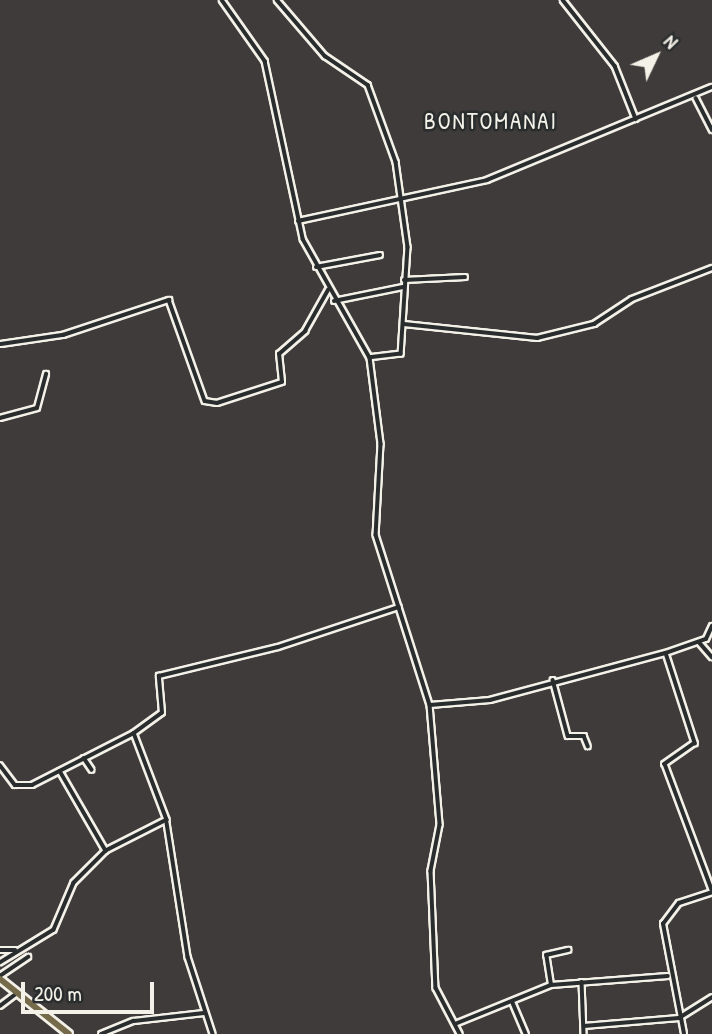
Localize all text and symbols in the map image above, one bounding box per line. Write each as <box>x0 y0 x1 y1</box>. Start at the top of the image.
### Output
north arrow <box>621 21 691 91</box>
text: N <box>658 29 684 54</box>
district label: BONTOMANAI <box>425 107 557 135</box>
scale bar <box>24 968 158 1012</box>
text: 200 m <box>34 979 82 1008</box>

